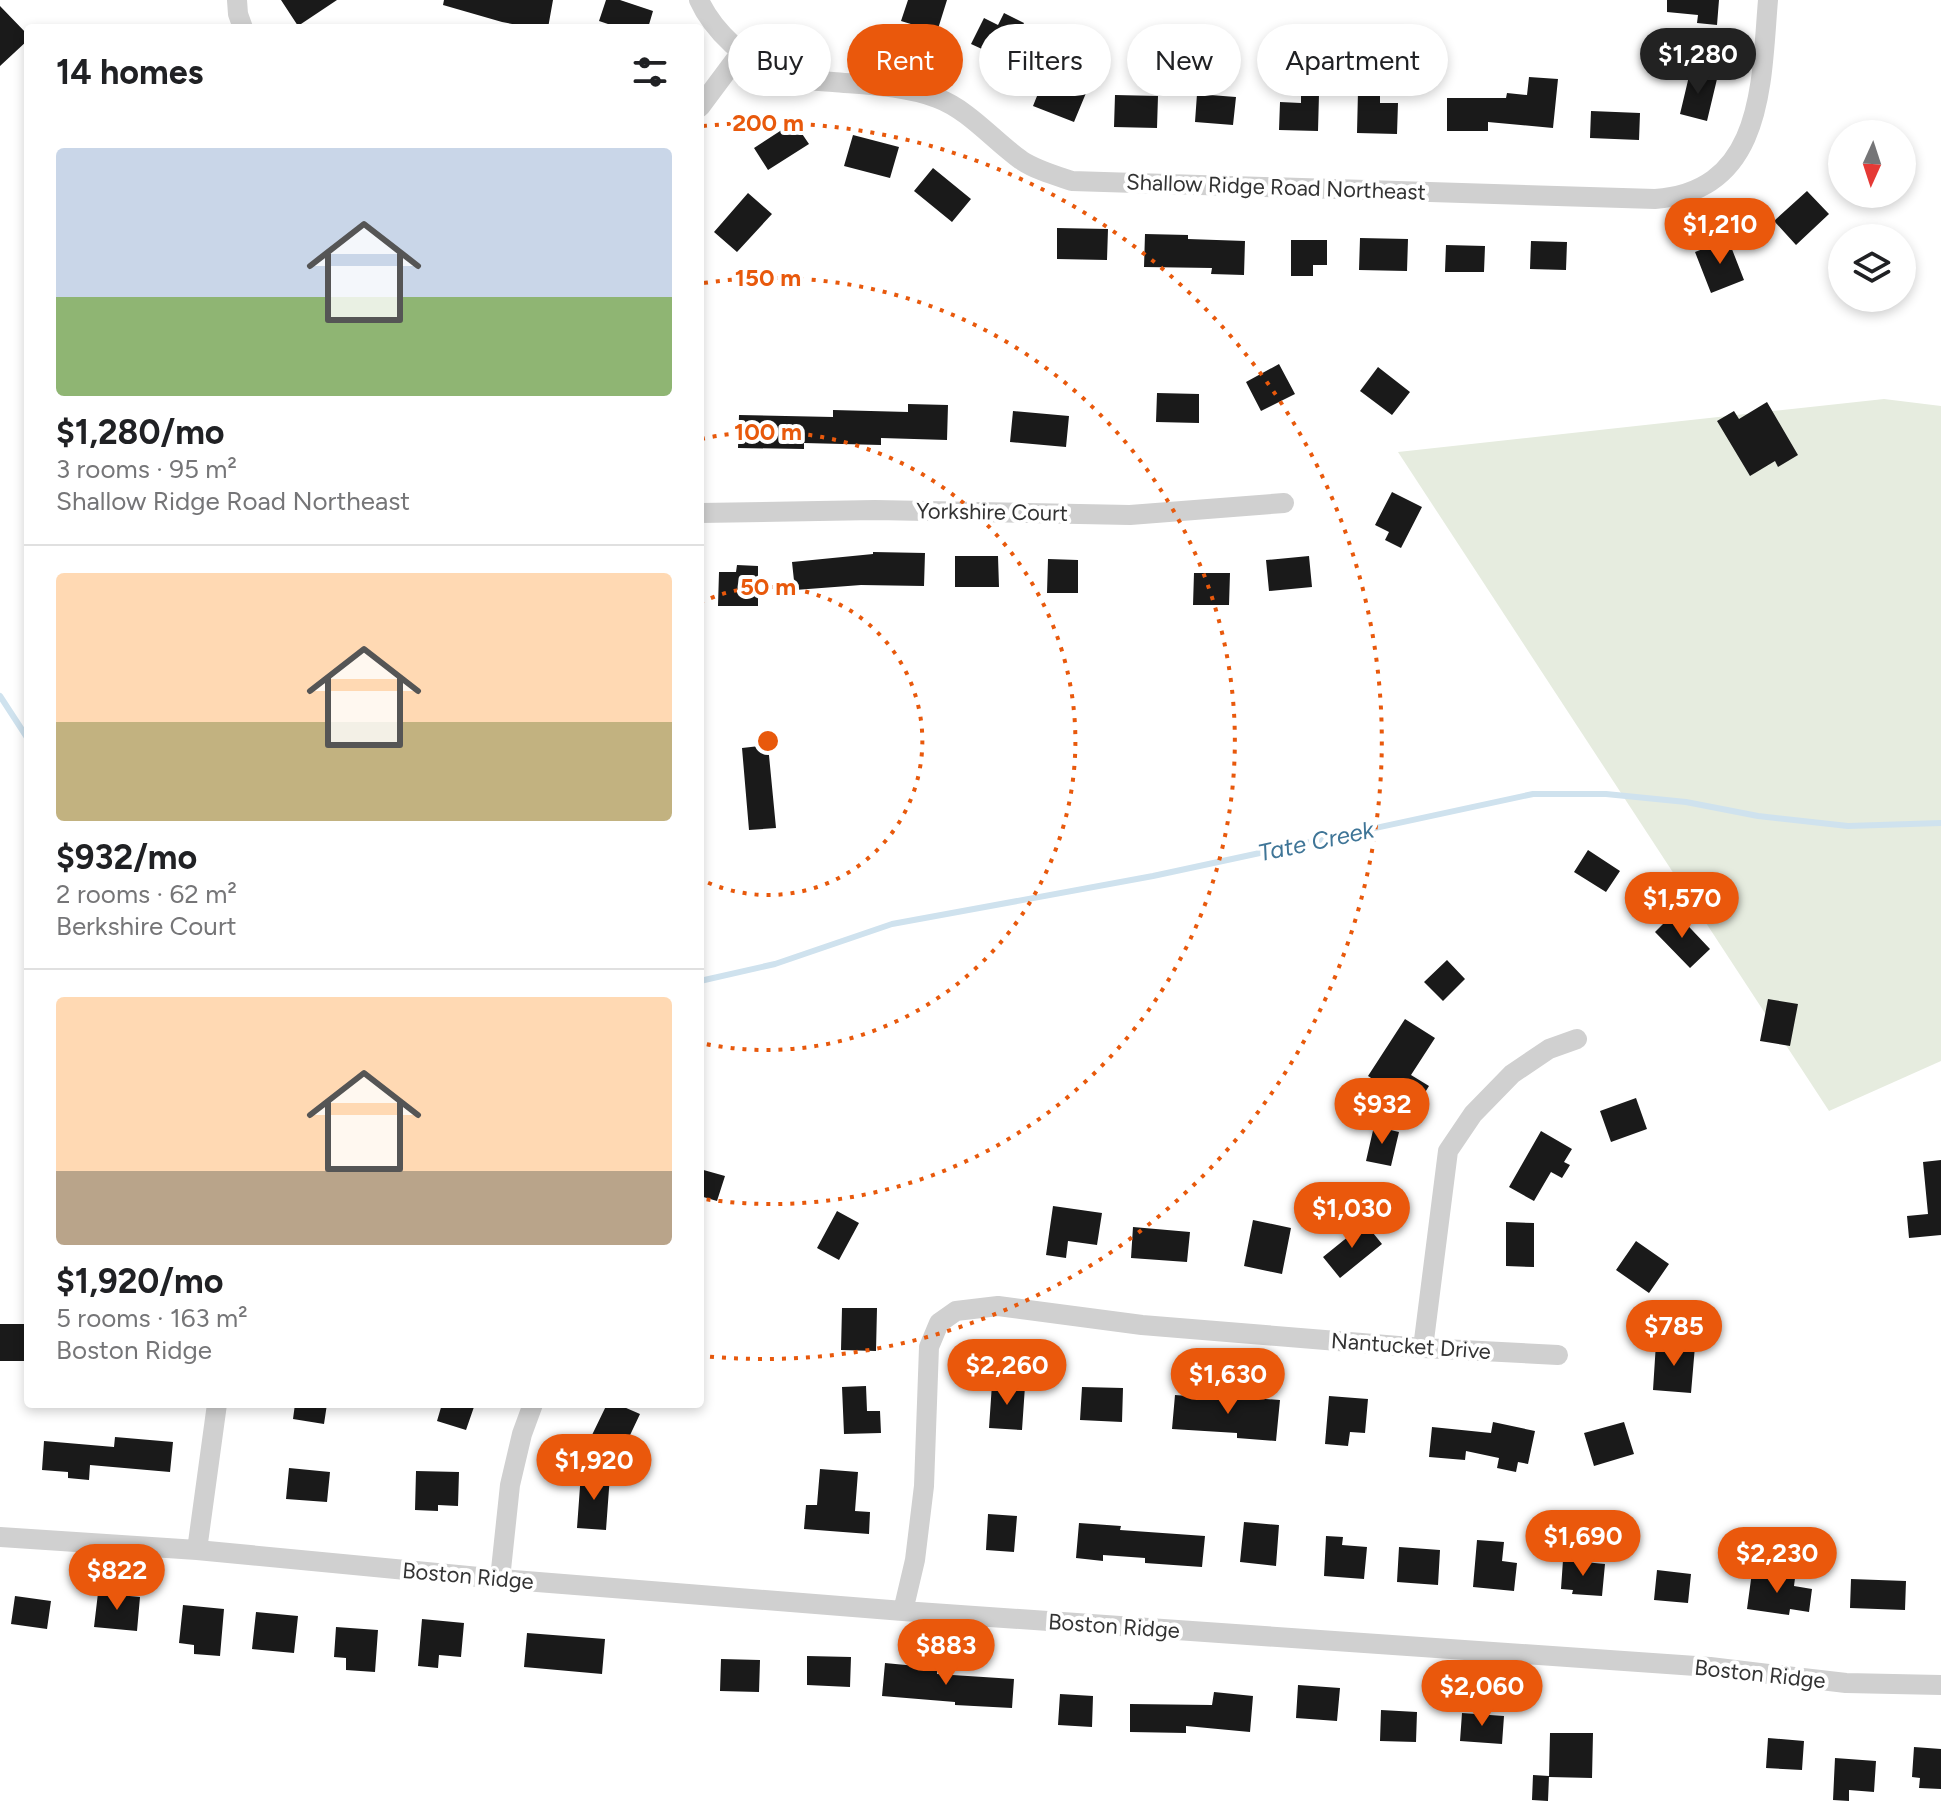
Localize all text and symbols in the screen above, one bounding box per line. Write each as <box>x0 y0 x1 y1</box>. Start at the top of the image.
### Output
chip: Buy <box>728 24 831 96</box>
chip: Rent <box>847 24 963 96</box>
chip: Filters <box>979 24 1111 96</box>
chip: New <box>1127 24 1241 96</box>
chip: Apartment <box>1257 24 1448 96</box>
pin: $1,280 <box>1633 28 1763 96</box>
text: $1,280 <box>1658 38 1738 70</box>
icon: filters <box>628 50 672 94</box>
text: 14 homes <box>56 52 203 93</box>
text: 200 m <box>732 108 804 137</box>
north arrow <box>1828 120 1916 208</box>
map controls <box>1828 120 1916 312</box>
street label: Shallow Ridge Road Northeast <box>1126 168 1426 206</box>
pin: $1,210 <box>1655 198 1785 266</box>
icon: home <box>292 200 436 344</box>
text: $1,210 <box>1683 208 1757 240</box>
button: layers <box>1828 224 1916 312</box>
text: 150 m <box>735 263 801 292</box>
text: $1,280/mo <box>56 412 225 453</box>
text: 100 m <box>734 417 802 446</box>
text: 3 rooms · 95 m² <box>56 453 237 485</box>
text: Shallow Ridge Road Northeast <box>56 485 410 517</box>
street label: Yorkshire Court <box>916 497 1068 527</box>
text: 50 m <box>740 572 796 601</box>
icon: home <box>292 625 436 769</box>
centre of rings <box>754 727 782 755</box>
water label: Tate Creek <box>1256 814 1378 867</box>
text: $932/mo <box>56 837 197 878</box>
pin: $1,570 <box>1617 872 1747 940</box>
text: 2 rooms · 62 m² <box>56 878 237 910</box>
text: $1,570 <box>1643 882 1721 914</box>
text: Berkshire Court <box>56 910 237 942</box>
icon: home <box>292 1049 436 1193</box>
pin: $932 <box>1335 1078 1429 1146</box>
text: $932 <box>1353 1088 1412 1120</box>
pin: $1,030 <box>1287 1182 1417 1250</box>
text: $1,030 <box>1312 1192 1392 1224</box>
text: $1,920/mo <box>56 1261 223 1302</box>
pin: $785 <box>1627 1300 1721 1368</box>
text: 5 rooms · 163 m² <box>56 1302 248 1334</box>
text: $785 <box>1644 1310 1704 1342</box>
street label: Nantucket Drive <box>1330 1327 1492 1365</box>
text: Boston Ridge <box>56 1334 212 1366</box>
pin: $2,260 <box>942 1339 1072 1407</box>
pin: $1,630 <box>1163 1348 1293 1416</box>
text: $2,260 <box>965 1349 1049 1381</box>
text: $1,630 <box>1189 1358 1267 1390</box>
pin: $1,920 <box>529 1434 659 1502</box>
text: $1,920 <box>554 1444 634 1476</box>
pin: $1,690 <box>1518 1510 1648 1578</box>
text: $1,690 <box>1543 1520 1623 1552</box>
pin: $2,230 <box>1712 1527 1842 1595</box>
text: $2,230 <box>1736 1537 1818 1569</box>
pin: $822 <box>70 1544 164 1612</box>
text: $822 <box>87 1554 147 1586</box>
street label: Boston Ridge <box>401 1557 535 1595</box>
street label: Boston Ridge <box>1047 1608 1181 1644</box>
pin: $883 <box>899 1619 993 1687</box>
text: $883 <box>916 1629 976 1661</box>
street label: Boston Ridge <box>1693 1654 1827 1694</box>
pin: $2,060 <box>1417 1660 1547 1728</box>
text: $2,060 <box>1440 1670 1524 1702</box>

